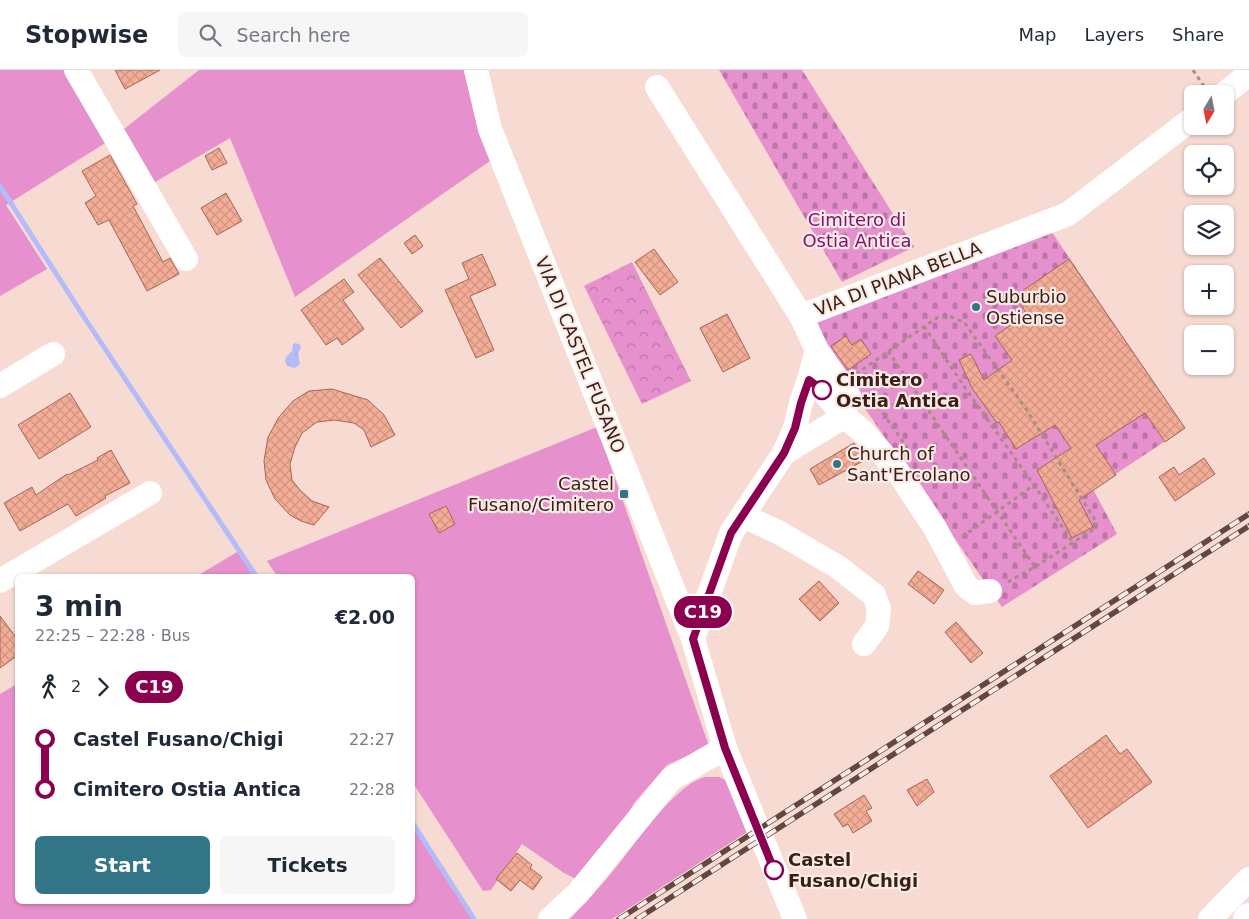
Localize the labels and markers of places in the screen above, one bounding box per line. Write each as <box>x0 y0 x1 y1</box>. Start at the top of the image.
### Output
place label: Suburbio Ostiense <box>986 286 1067 328</box>
marker: Suburbio Ostiense <box>970 301 982 313</box>
place label: Cimitero Ostia Antica <box>836 369 960 411</box>
marker: Cimitero Ostia Antica <box>812 380 832 400</box>
place label: Church of Sant'Ercolano <box>847 443 971 485</box>
marker: Church of Sant'Ercolano <box>831 458 843 470</box>
place label: Castel Fusano/Cimitero <box>468 473 614 515</box>
marker: Castel Fusano/Cimitero <box>618 488 630 500</box>
place label: Castel Fusano/Chigi <box>788 849 918 891</box>
marker: Castel Fusano/Chigi <box>764 860 784 880</box>

